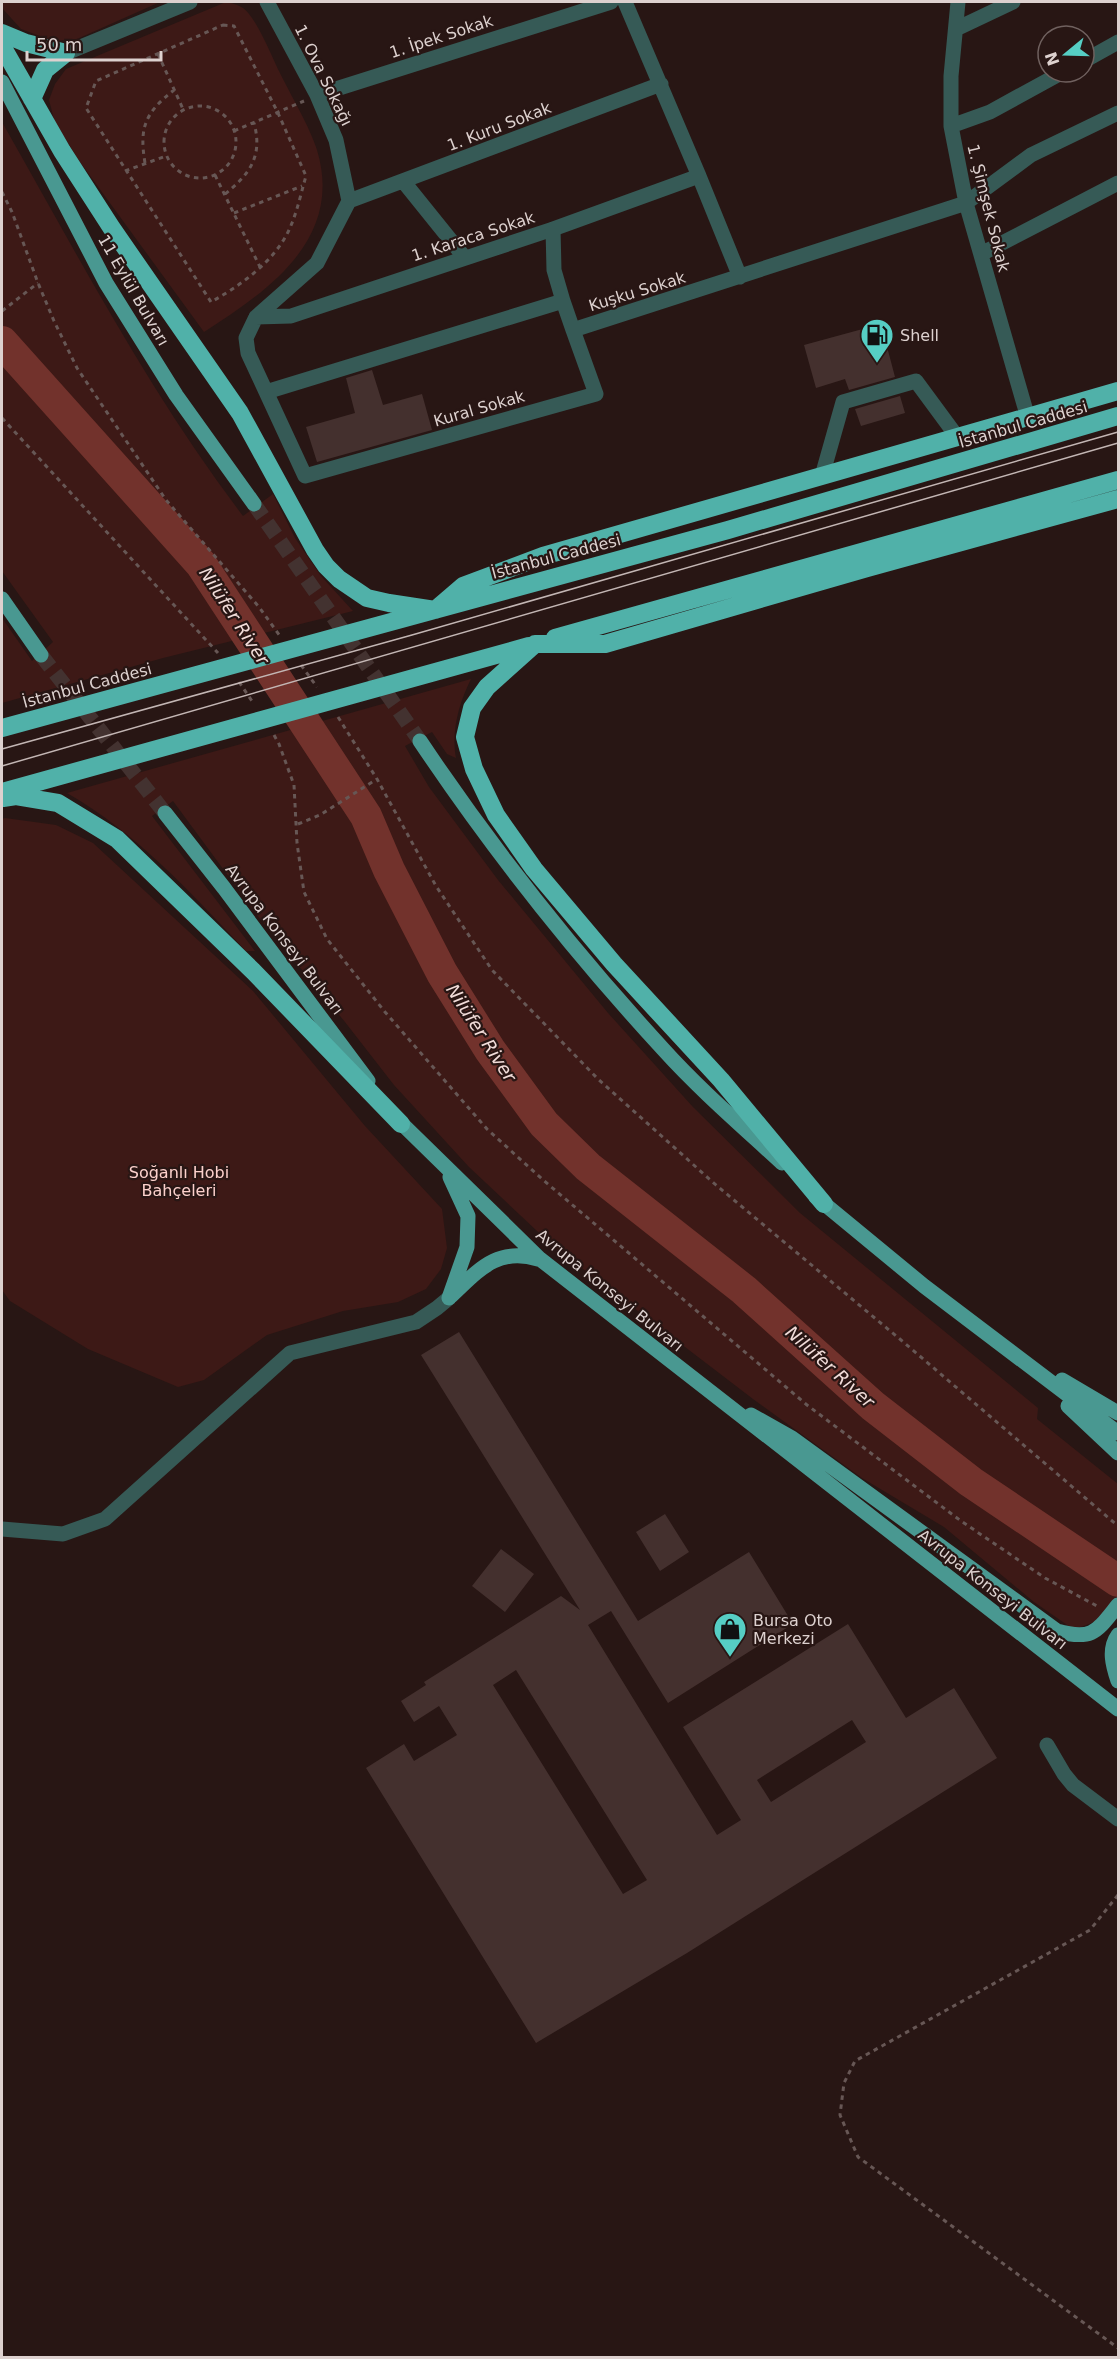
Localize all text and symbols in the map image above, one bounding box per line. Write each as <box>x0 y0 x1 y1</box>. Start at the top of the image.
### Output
street label: 1. İpek Sokak <box>387 11 496 62</box>
street label: 1. Ova Sokağı <box>291 21 356 129</box>
scale bar <box>27 24 160 62</box>
north arrow <box>1036 24 1096 84</box>
text: 50 m <box>36 34 82 55</box>
text: N <box>1041 49 1063 68</box>
street label: 1. Kuru Sokak <box>444 98 555 155</box>
street label: 1. Şimşek Sokak <box>963 142 1014 275</box>
street label: 1. Karaca Sokak <box>409 207 538 265</box>
street label: 11 Eylül Bulvarı <box>94 231 173 349</box>
street label: Kuşku Sokak <box>586 268 689 315</box>
fuel station icon: Shell <box>859 317 895 364</box>
place label: Shell <box>900 326 939 345</box>
street label: Kural Sokak <box>431 386 528 431</box>
street label: İstanbul Caddesi <box>957 397 1090 452</box>
street label: İstanbul Caddesi <box>489 530 623 583</box>
water label: Nilüfer River <box>195 563 275 670</box>
street label: İstanbul Caddesi <box>20 659 154 712</box>
street label: Avrupa Konseyi Bulvarı <box>222 860 348 1018</box>
water label: Nilüfer River <box>442 980 522 1087</box>
park label: Soğanlı Hobi Bahçeleri <box>129 1163 229 1200</box>
street label: Avrupa Konseyi Bulvarı <box>532 1225 687 1356</box>
water label: Nilüfer River <box>782 1321 880 1413</box>
street label: Avrupa Konseyi Bulvarı <box>914 1525 1071 1653</box>
shop icon: Bursa Oto Merkezi <box>712 1611 748 1658</box>
place label: Bursa Oto Merkezi <box>753 1611 833 1648</box>

